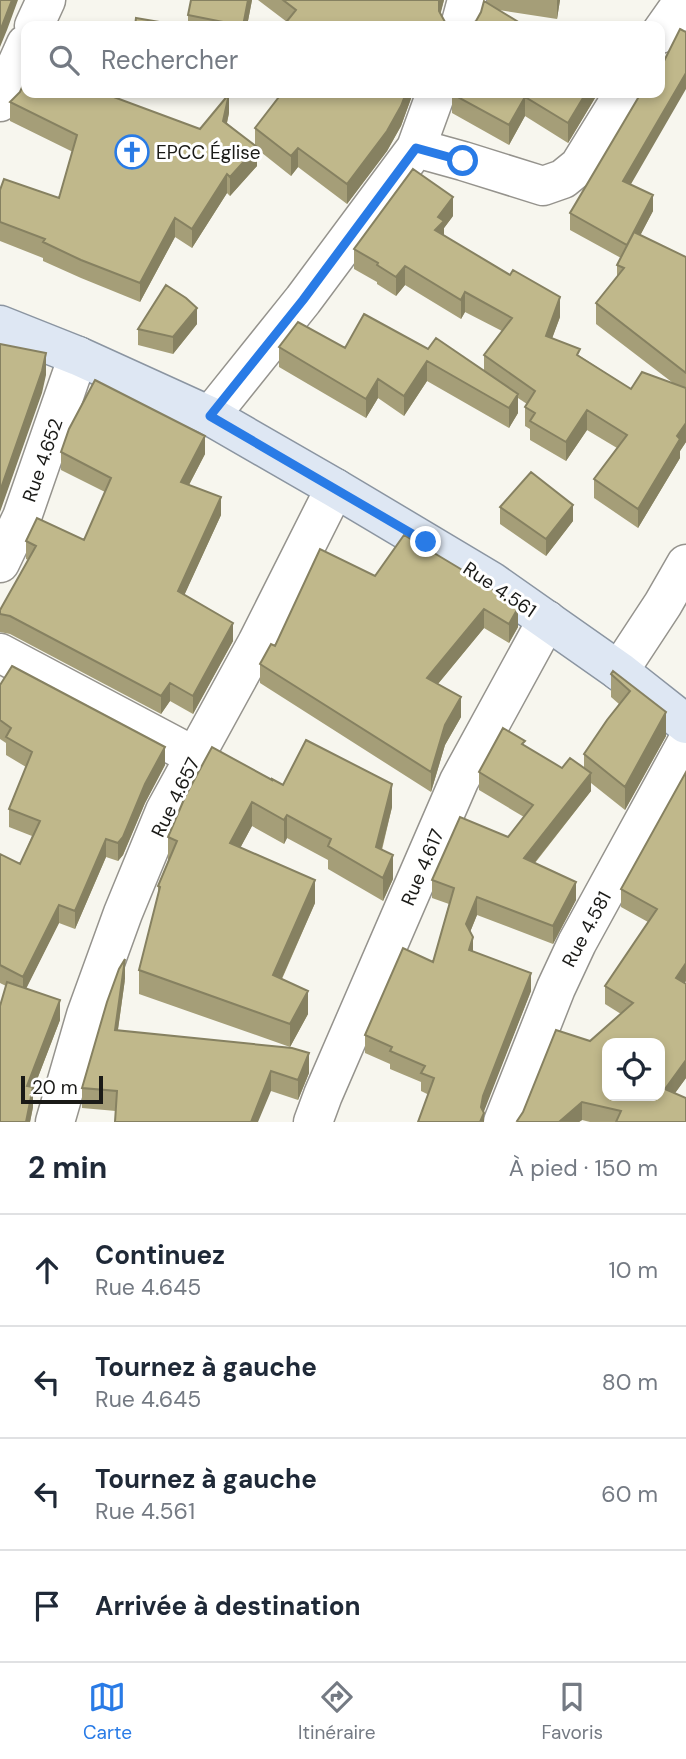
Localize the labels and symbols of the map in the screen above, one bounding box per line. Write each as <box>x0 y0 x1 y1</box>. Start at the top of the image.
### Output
church icon: EPCC Église <box>113 133 151 171</box>
place label: EPCC Église <box>156 140 261 165</box>
route start <box>447 145 478 176</box>
street label: Rue 4.652 <box>17 415 68 505</box>
route end <box>410 526 441 557</box>
street label: Rue 4.561 <box>458 556 541 623</box>
street label: Rue 4.657 <box>145 753 205 841</box>
street label: Rue 4.617 <box>395 825 450 909</box>
street label: Rue 4.581 <box>556 887 617 971</box>
scale bar <box>21 1073 103 1105</box>

